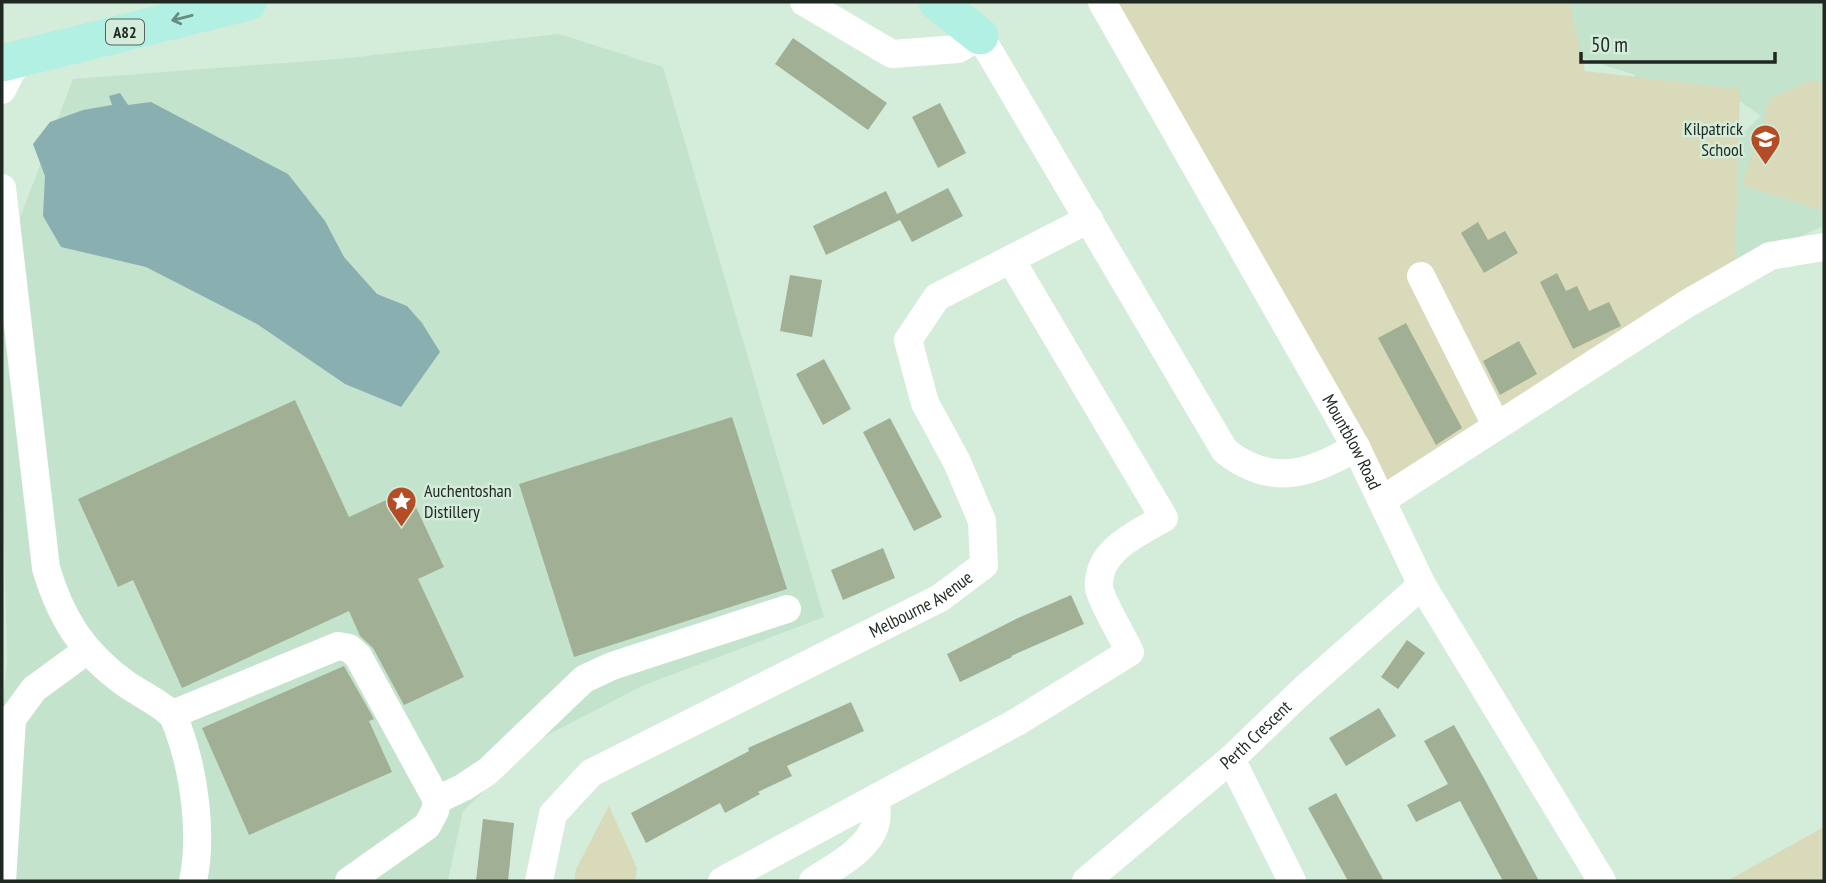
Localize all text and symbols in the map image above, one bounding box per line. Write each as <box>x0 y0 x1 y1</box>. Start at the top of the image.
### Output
one-way arrow <box>171 12 194 25</box>
road number: A82 <box>106 20 144 44</box>
scale bar <box>1581 21 1775 65</box>
text: 50 m <box>1591 31 1628 58</box>
place label: Kilpatrick School <box>1684 117 1744 161</box>
school or university icon: Kilpatrick School <box>1749 122 1783 166</box>
street label: Mountblow Road <box>1317 390 1387 493</box>
place label: Auchentoshan Distillery <box>424 479 512 523</box>
place icon: Auchentoshan Distillery <box>384 484 418 528</box>
street label: Melbourne Avenue <box>865 566 977 643</box>
street label: Perth Crescent <box>1215 695 1296 774</box>

